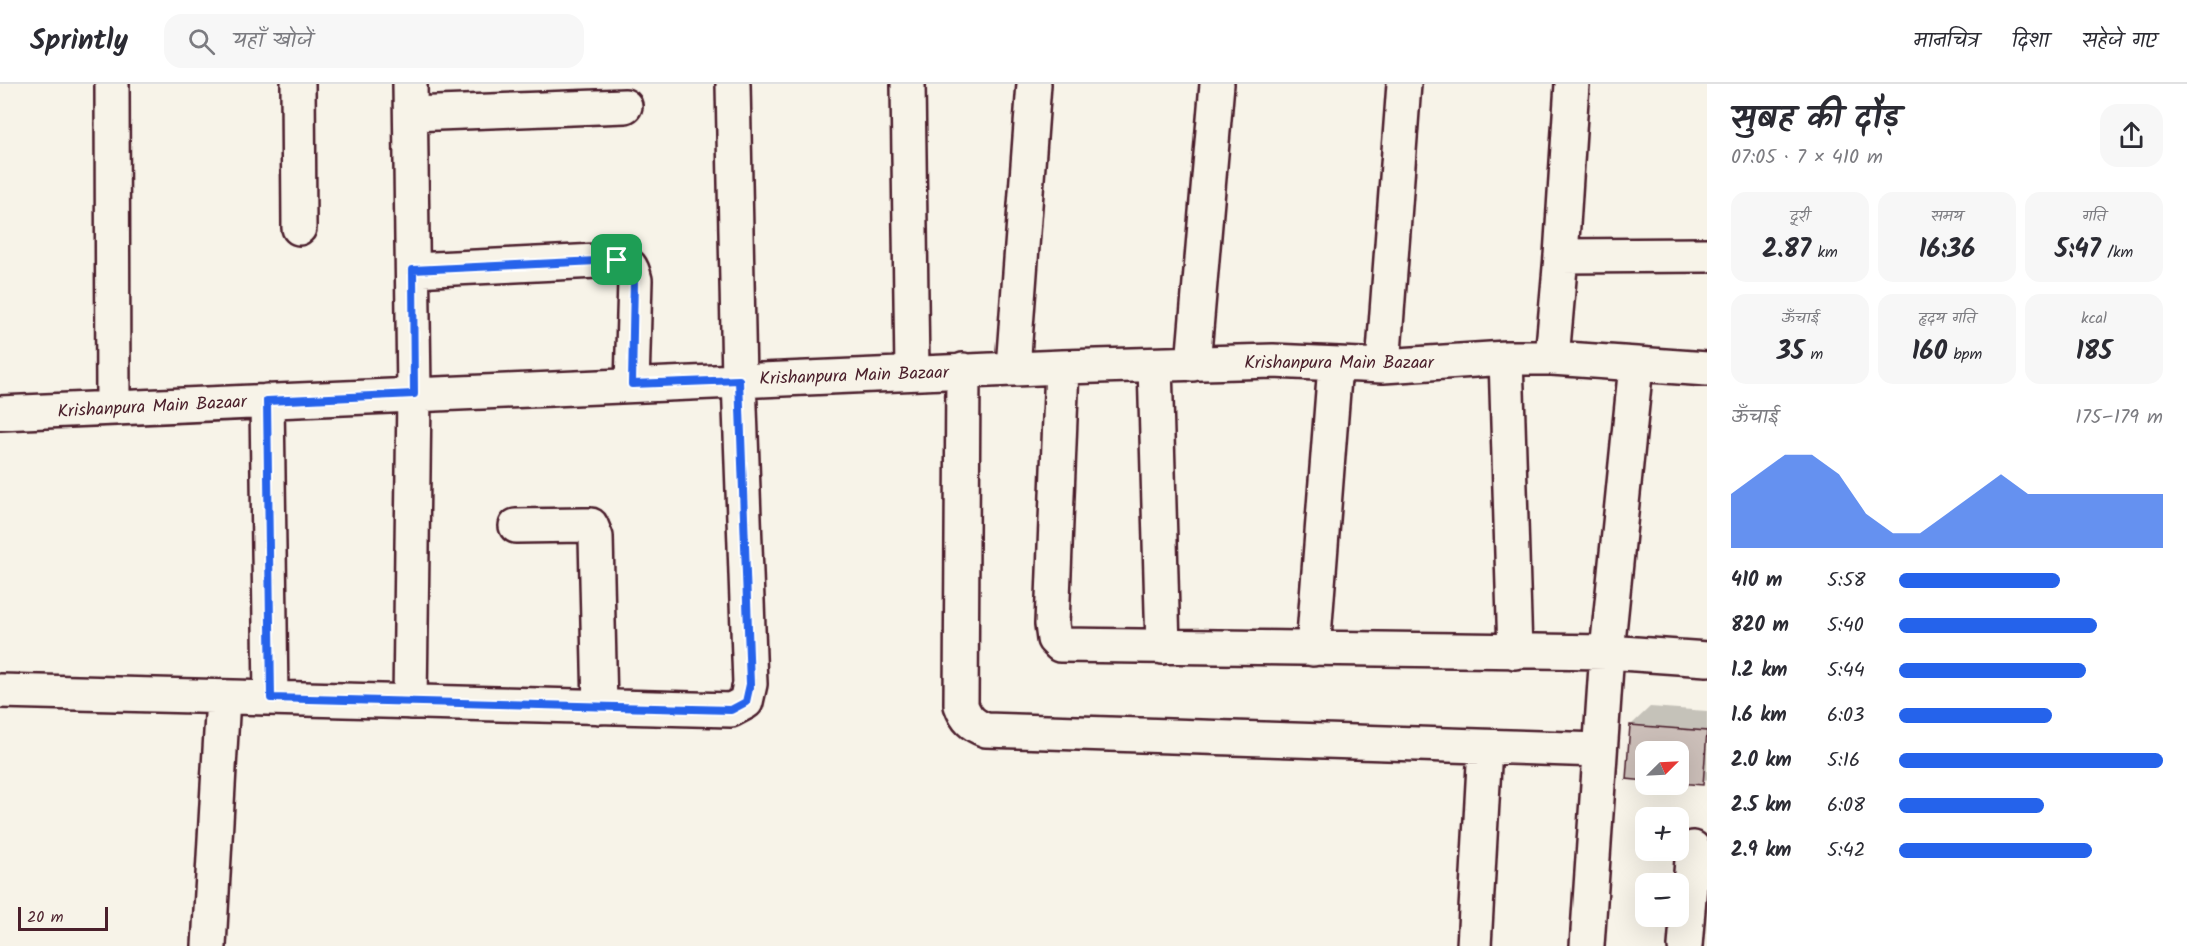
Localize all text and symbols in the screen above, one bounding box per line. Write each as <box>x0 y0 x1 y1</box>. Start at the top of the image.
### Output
search box <box>164 14 584 68</box>
text: Sprintly <box>30 19 128 64</box>
text: यहाँ खोजें <box>233 24 312 59</box>
icon: search <box>185 25 218 58</box>
text: मानचित्र <box>1913 25 1979 58</box>
text: दिशा <box>2012 25 2049 58</box>
text: सहेजे गए <box>2082 25 2157 58</box>
text: सुबह की दौड़ <box>1731 93 1900 146</box>
button: share <box>2100 104 2163 167</box>
text: 07:05 · 7 × 410 m <box>1731 142 1883 174</box>
text: दूरी <box>1790 204 1810 229</box>
text: समय <box>1931 204 1963 229</box>
text: गति <box>2082 204 2106 229</box>
text: 2.87 <box>1762 229 1811 271</box>
text: 16:36 <box>1919 229 1975 271</box>
text: 5:47 <box>2055 229 2101 271</box>
pin <box>591 234 642 285</box>
text: km <box>1811 240 1838 265</box>
text: /km <box>2101 240 2133 265</box>
icon: arrive <box>600 243 633 276</box>
text: ऊँचाई <box>1781 306 1819 331</box>
text: हृदय गति <box>1918 306 1976 331</box>
text: kcal <box>2081 306 2107 331</box>
text: 35 <box>1777 331 1804 373</box>
text: 160 <box>1912 331 1947 373</box>
text: 185 <box>2076 331 2112 373</box>
text: m <box>1804 342 1823 367</box>
text: bpm <box>1947 342 1982 367</box>
street label: Krishanpura Main Bazaar <box>1244 349 1435 378</box>
street label: Krishanpura Main Bazaar <box>759 359 950 394</box>
street label: Krishanpura Main Bazaar <box>57 388 249 427</box>
text: ऊँचाई <box>1731 402 1779 434</box>
text: 175–179 m <box>2075 402 2163 434</box>
text: 410 m <box>1731 565 1782 597</box>
text: 5:58 <box>1827 565 1865 597</box>
text: 820 m <box>1731 610 1789 642</box>
text: 5:40 <box>1827 610 1864 642</box>
text: 1.2 km <box>1731 655 1787 687</box>
text: 5:44 <box>1827 655 1865 687</box>
text: 1.6 km <box>1731 700 1787 732</box>
text: 6:03 <box>1827 700 1864 732</box>
north arrow <box>1635 741 1689 795</box>
map controls <box>1635 741 1689 927</box>
text: 2.0 km <box>1731 745 1792 777</box>
text: 5:16 <box>1827 745 1860 777</box>
text: 2.5 km <box>1731 790 1791 822</box>
text: 6:08 <box>1827 790 1865 822</box>
button: + <box>1635 807 1689 861</box>
text: 2.9 km <box>1731 835 1791 867</box>
text: 5:42 <box>1827 835 1865 867</box>
button: − <box>1635 873 1689 927</box>
scale bar <box>18 904 108 932</box>
text: 20 m <box>27 905 63 930</box>

